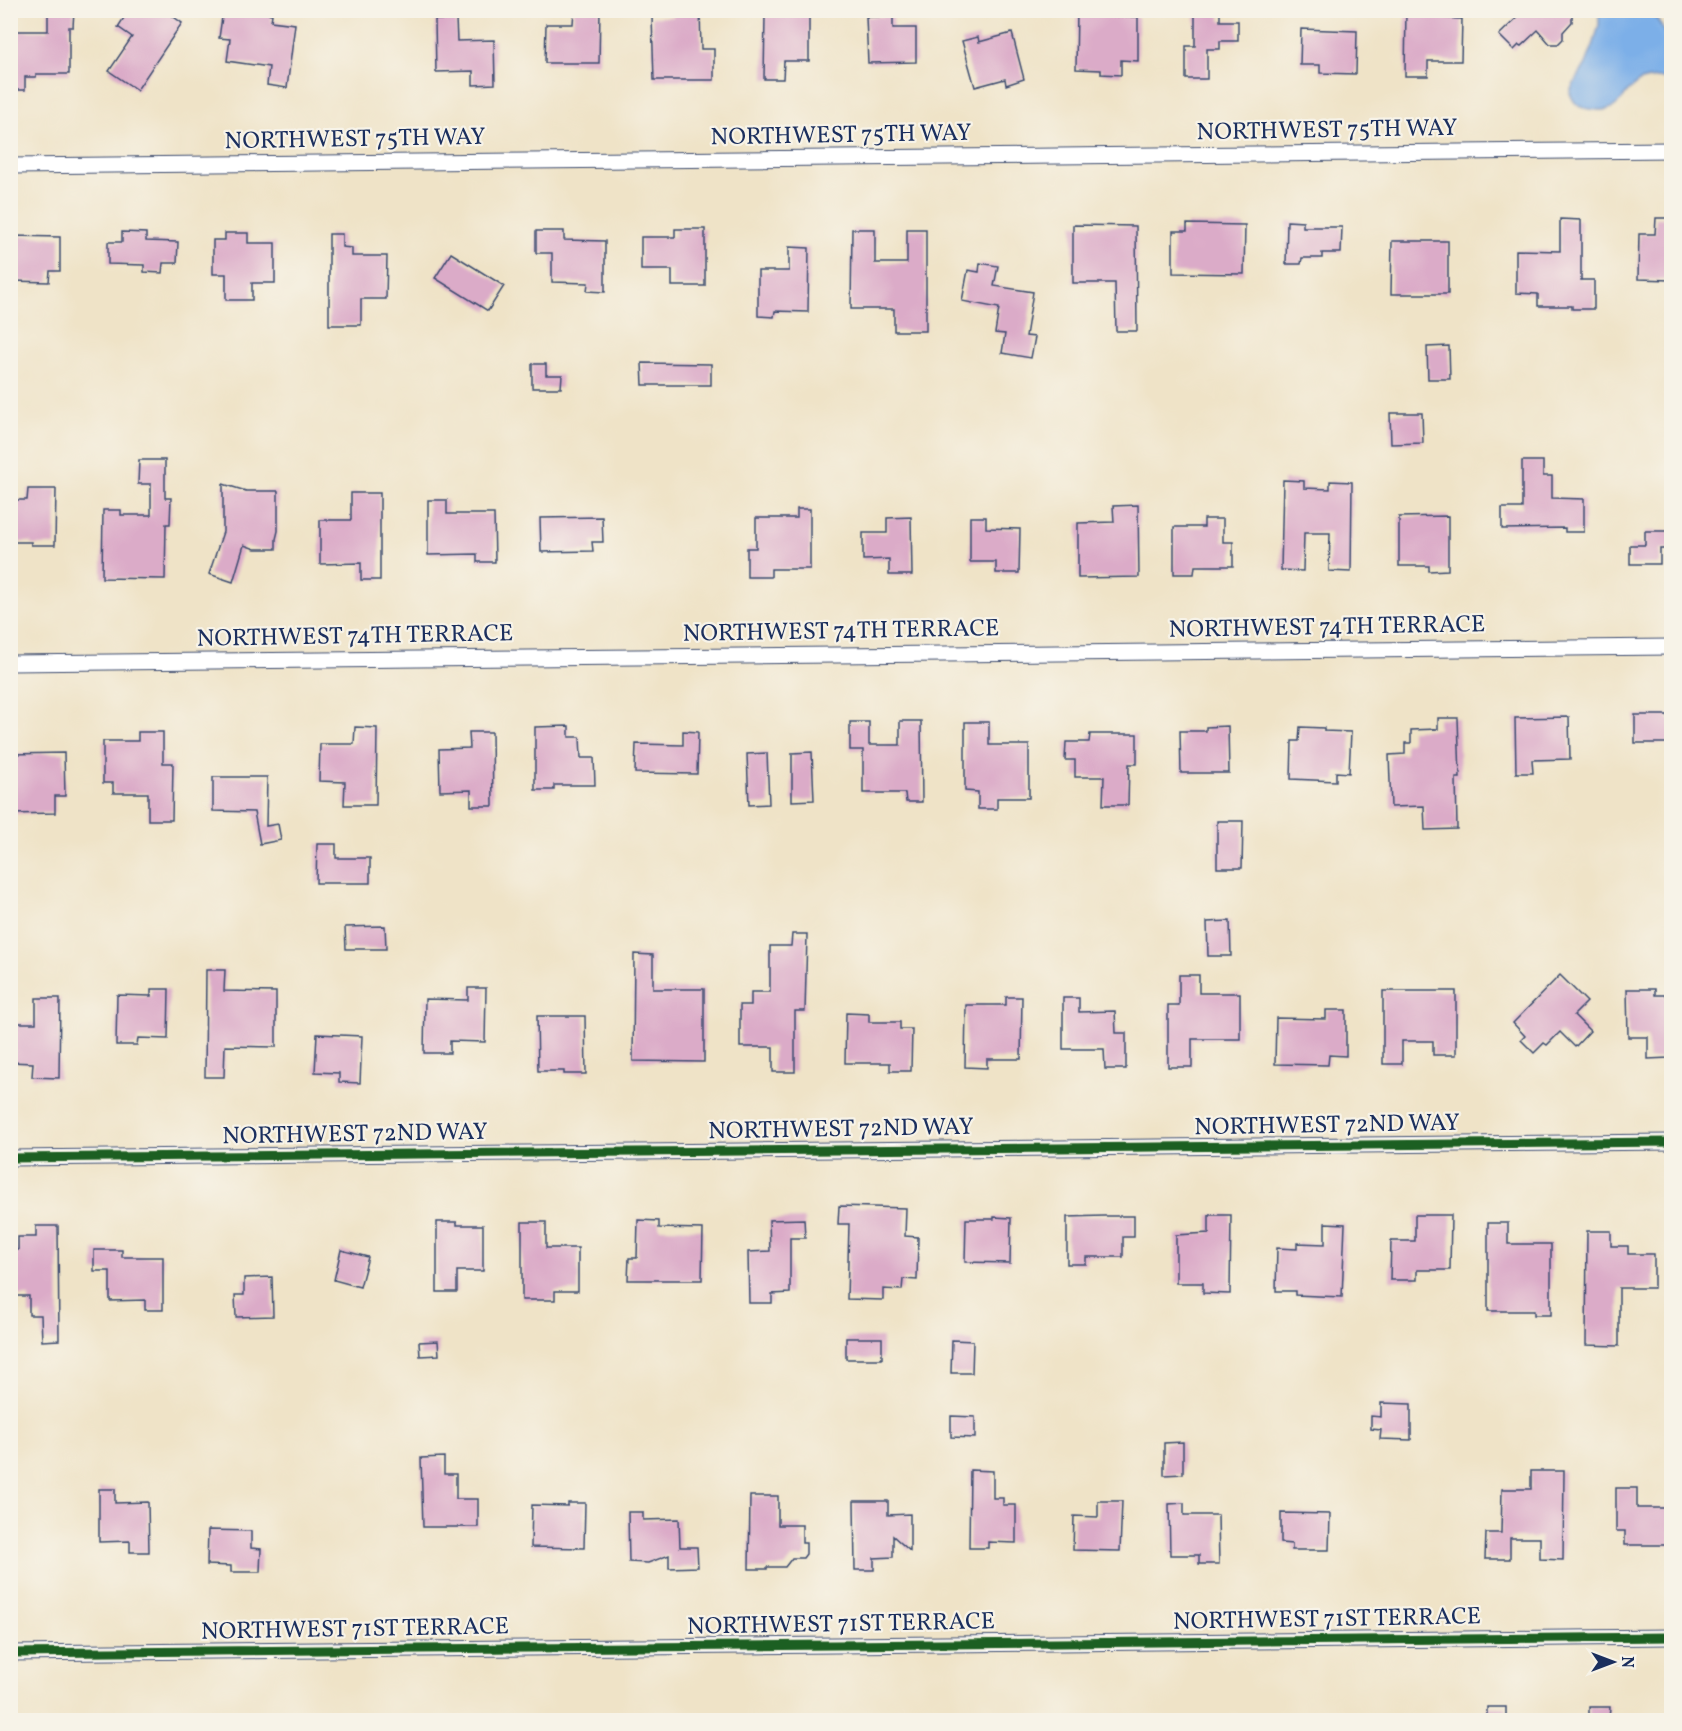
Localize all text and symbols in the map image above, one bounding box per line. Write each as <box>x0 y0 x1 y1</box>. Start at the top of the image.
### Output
street label: NORTHWEST 75TH WAY <box>1196 112 1458 150</box>
street label: NORTHWEST 75TH WAY <box>710 117 972 155</box>
street label: NORTHWEST 75TH WAY <box>224 121 486 159</box>
street label: NORTHWEST 74TH TERRACE <box>1168 608 1486 648</box>
street label: NORTHWEST 74TH TERRACE <box>682 612 1000 652</box>
street label: NORTHWEST 74TH TERRACE <box>196 617 514 657</box>
street label: NORTHWEST 72ND WAY <box>1194 1107 1460 1145</box>
street label: NORTHWEST 72ND WAY <box>708 1111 974 1149</box>
street label: NORTHWEST 72ND WAY <box>222 1116 488 1154</box>
street label: NORTHWEST 71ST TERRACE <box>1173 1600 1481 1640</box>
street label: NORTHWEST 71ST TERRACE <box>687 1605 995 1645</box>
street label: NORTHWEST 71ST TERRACE <box>201 1610 509 1650</box>
north arrow <box>1583 1632 1643 1692</box>
text: N <box>1615 1656 1637 1668</box>

